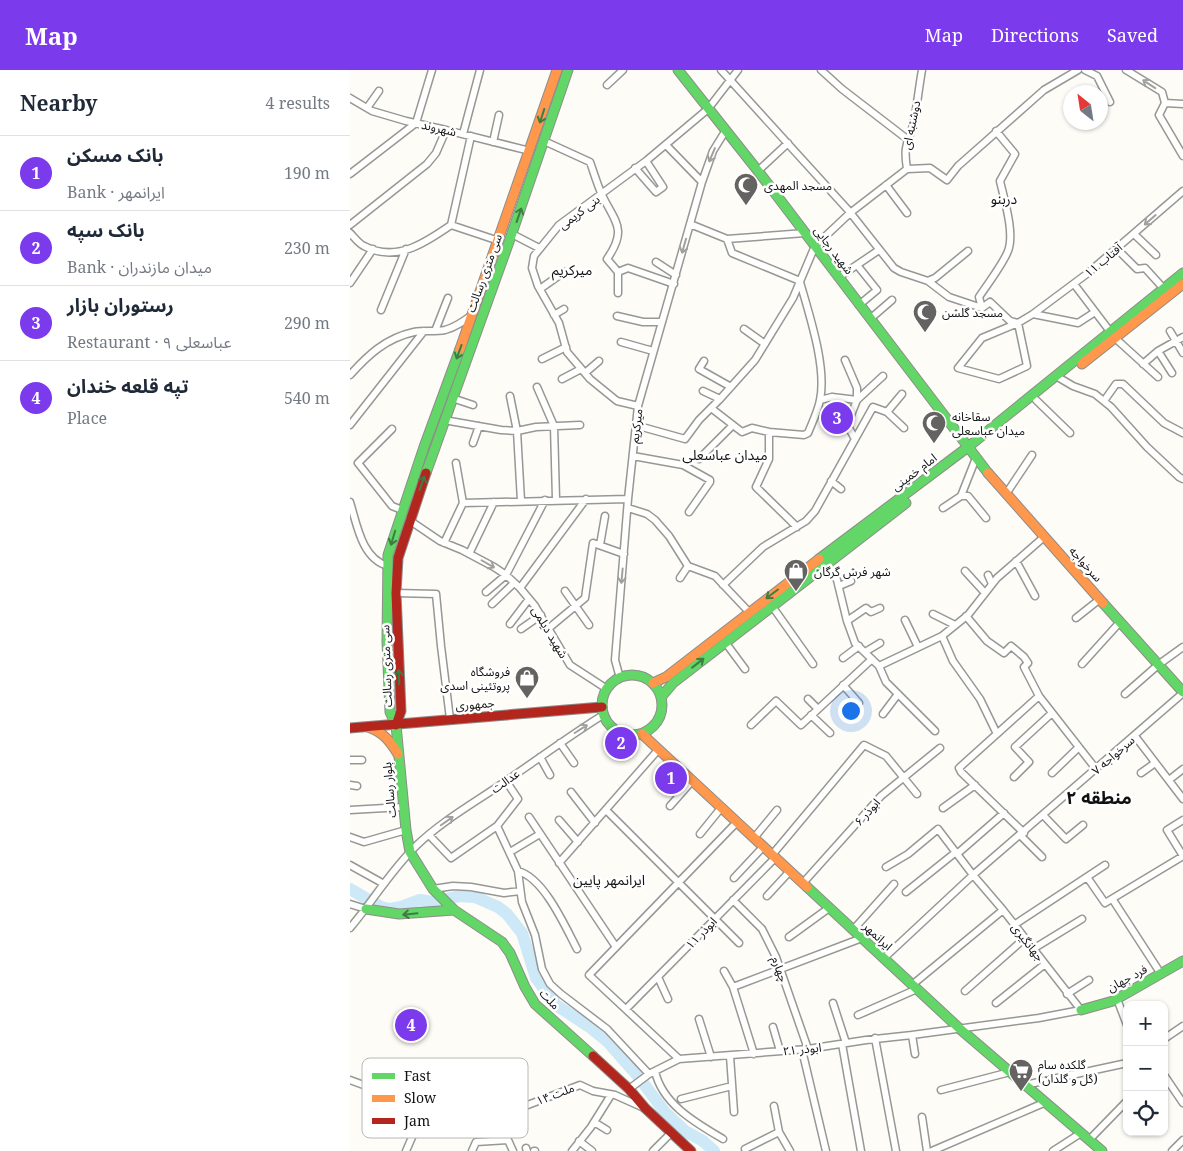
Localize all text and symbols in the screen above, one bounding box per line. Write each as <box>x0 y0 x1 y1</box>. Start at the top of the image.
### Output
text: Map <box>25 19 78 52</box>
text: Map <box>925 23 963 47</box>
text: Directions <box>991 23 1079 47</box>
text: Saved <box>1107 23 1158 47</box>
one-way arrow <box>1142 79 1156 89</box>
north arrow <box>1063 85 1108 130</box>
text: Nearby <box>20 89 98 117</box>
text: 4 results <box>266 92 330 114</box>
street label: دوشنبه ای <box>898 99 925 151</box>
one-way arrow <box>537 108 546 124</box>
street label: شهروند <box>420 116 458 140</box>
text: بانک مسکن <box>67 142 163 168</box>
one-way arrow <box>707 147 717 162</box>
text: 1 <box>31 162 41 184</box>
text: 190 m <box>284 162 330 184</box>
mosque icon: مسجد المهدی <box>733 172 759 206</box>
place label: مسجد المهدی <box>764 177 832 194</box>
text: Bank · ایرانمهر <box>67 181 165 203</box>
district label: دربنو <box>991 189 1018 208</box>
street label: بنی کریمی <box>555 191 603 233</box>
one-way arrow <box>515 208 524 223</box>
one-way arrow <box>1143 214 1156 225</box>
text: بانک سپه <box>67 217 145 243</box>
street label: شهید رجایی <box>810 222 858 278</box>
street label: سی متری رسالت <box>462 231 506 315</box>
text: 2 <box>31 237 41 259</box>
text: 230 m <box>284 237 330 259</box>
one-way arrow <box>679 237 689 253</box>
street label: آفتاب ۱۱ <box>1080 239 1126 281</box>
text: Bank · میدان مازندران <box>67 256 212 278</box>
district label: میرکریم <box>552 260 592 281</box>
text: رستوران بازار <box>67 292 174 318</box>
mosque icon: مسجد گلشن <box>912 299 938 333</box>
place label: مسجد گلشن <box>942 304 1003 321</box>
text: 3 <box>31 312 41 334</box>
text: 290 m <box>284 312 330 334</box>
text: Restaurant · ۹ عباسعلی <box>67 331 232 353</box>
one-way arrow <box>454 344 463 359</box>
text: تپه قلعه خندان <box>67 373 189 399</box>
text: 4 <box>31 387 41 409</box>
text: 540 m <box>284 387 330 409</box>
pin: 3 <box>821 399 853 437</box>
text: Place <box>67 407 107 429</box>
street label: میرکریم <box>625 408 648 444</box>
place label: سقاخانه میدان عباسعلی <box>952 408 1025 439</box>
mosque icon: سقاخانه میدان عباسعلی <box>921 410 947 444</box>
district label: میدان عباسعلی <box>682 445 768 464</box>
street label: امام خمینی <box>888 449 941 496</box>
one-way arrow <box>418 476 427 491</box>
one-way arrow <box>388 530 398 546</box>
street label: سرخواجه <box>1066 543 1106 585</box>
shop icon: شهر فرش گرگان <box>783 558 809 592</box>
one-way arrow <box>481 559 496 569</box>
place label: شهر فرش گرگان <box>814 563 891 580</box>
one-way arrow <box>618 567 627 583</box>
one-way arrow <box>766 589 779 600</box>
street label: شهید دیلمی <box>528 603 572 661</box>
street label: سی متری رسالت <box>376 625 396 707</box>
one-way arrow <box>691 658 704 669</box>
place label: فروشگاه پروتئینی اسدی <box>440 663 510 694</box>
shop icon: فروشگاه پروتئینی اسدی <box>514 665 540 699</box>
one-way arrow <box>395 669 404 685</box>
street label: جمهوری <box>455 694 495 714</box>
your location <box>838 698 864 724</box>
one-way arrow <box>574 724 588 734</box>
pin: 2 <box>605 724 637 762</box>
street label: سرخواجه ۷ <box>1088 731 1138 779</box>
pin: 1 <box>655 759 687 797</box>
street label: بلوار رسالت <box>378 761 400 819</box>
street label: عدالت <box>487 765 523 797</box>
district label: منطقه ۲ <box>1066 785 1132 809</box>
street label: ابوذر ۶ <box>850 794 884 830</box>
one-way arrow <box>440 816 454 826</box>
district label: ایرانمهر پایین <box>573 870 645 890</box>
one-way arrow <box>402 909 418 919</box>
street label: ابوذر ۱۱ <box>681 913 721 953</box>
street label: ایرانمهر <box>859 917 897 954</box>
street label: جهانگیری <box>1008 919 1048 965</box>
street label: چهارم <box>767 954 793 985</box>
street label: فرد جهان <box>1104 960 1150 996</box>
street label: ملت <box>536 985 564 1013</box>
map controls <box>1123 1001 1168 1136</box>
button: + <box>1123 1001 1168 1046</box>
pin: 4 <box>395 1006 427 1044</box>
street label: ۲۱ ابوذر <box>782 1039 822 1059</box>
button: − <box>1123 1046 1168 1091</box>
place label: گلکده سام (گل و گلدان) <box>1038 1056 1098 1087</box>
legend <box>362 1058 528 1138</box>
supermarket icon: گلکده سام (گل و گلدان) <box>1008 1058 1034 1092</box>
text: Fast <box>404 1066 431 1085</box>
street label: ۱۴ ملت <box>533 1079 577 1109</box>
text: Slow <box>404 1088 437 1107</box>
button: locate <box>1123 1091 1168 1136</box>
text: Jam <box>403 1111 430 1130</box>

